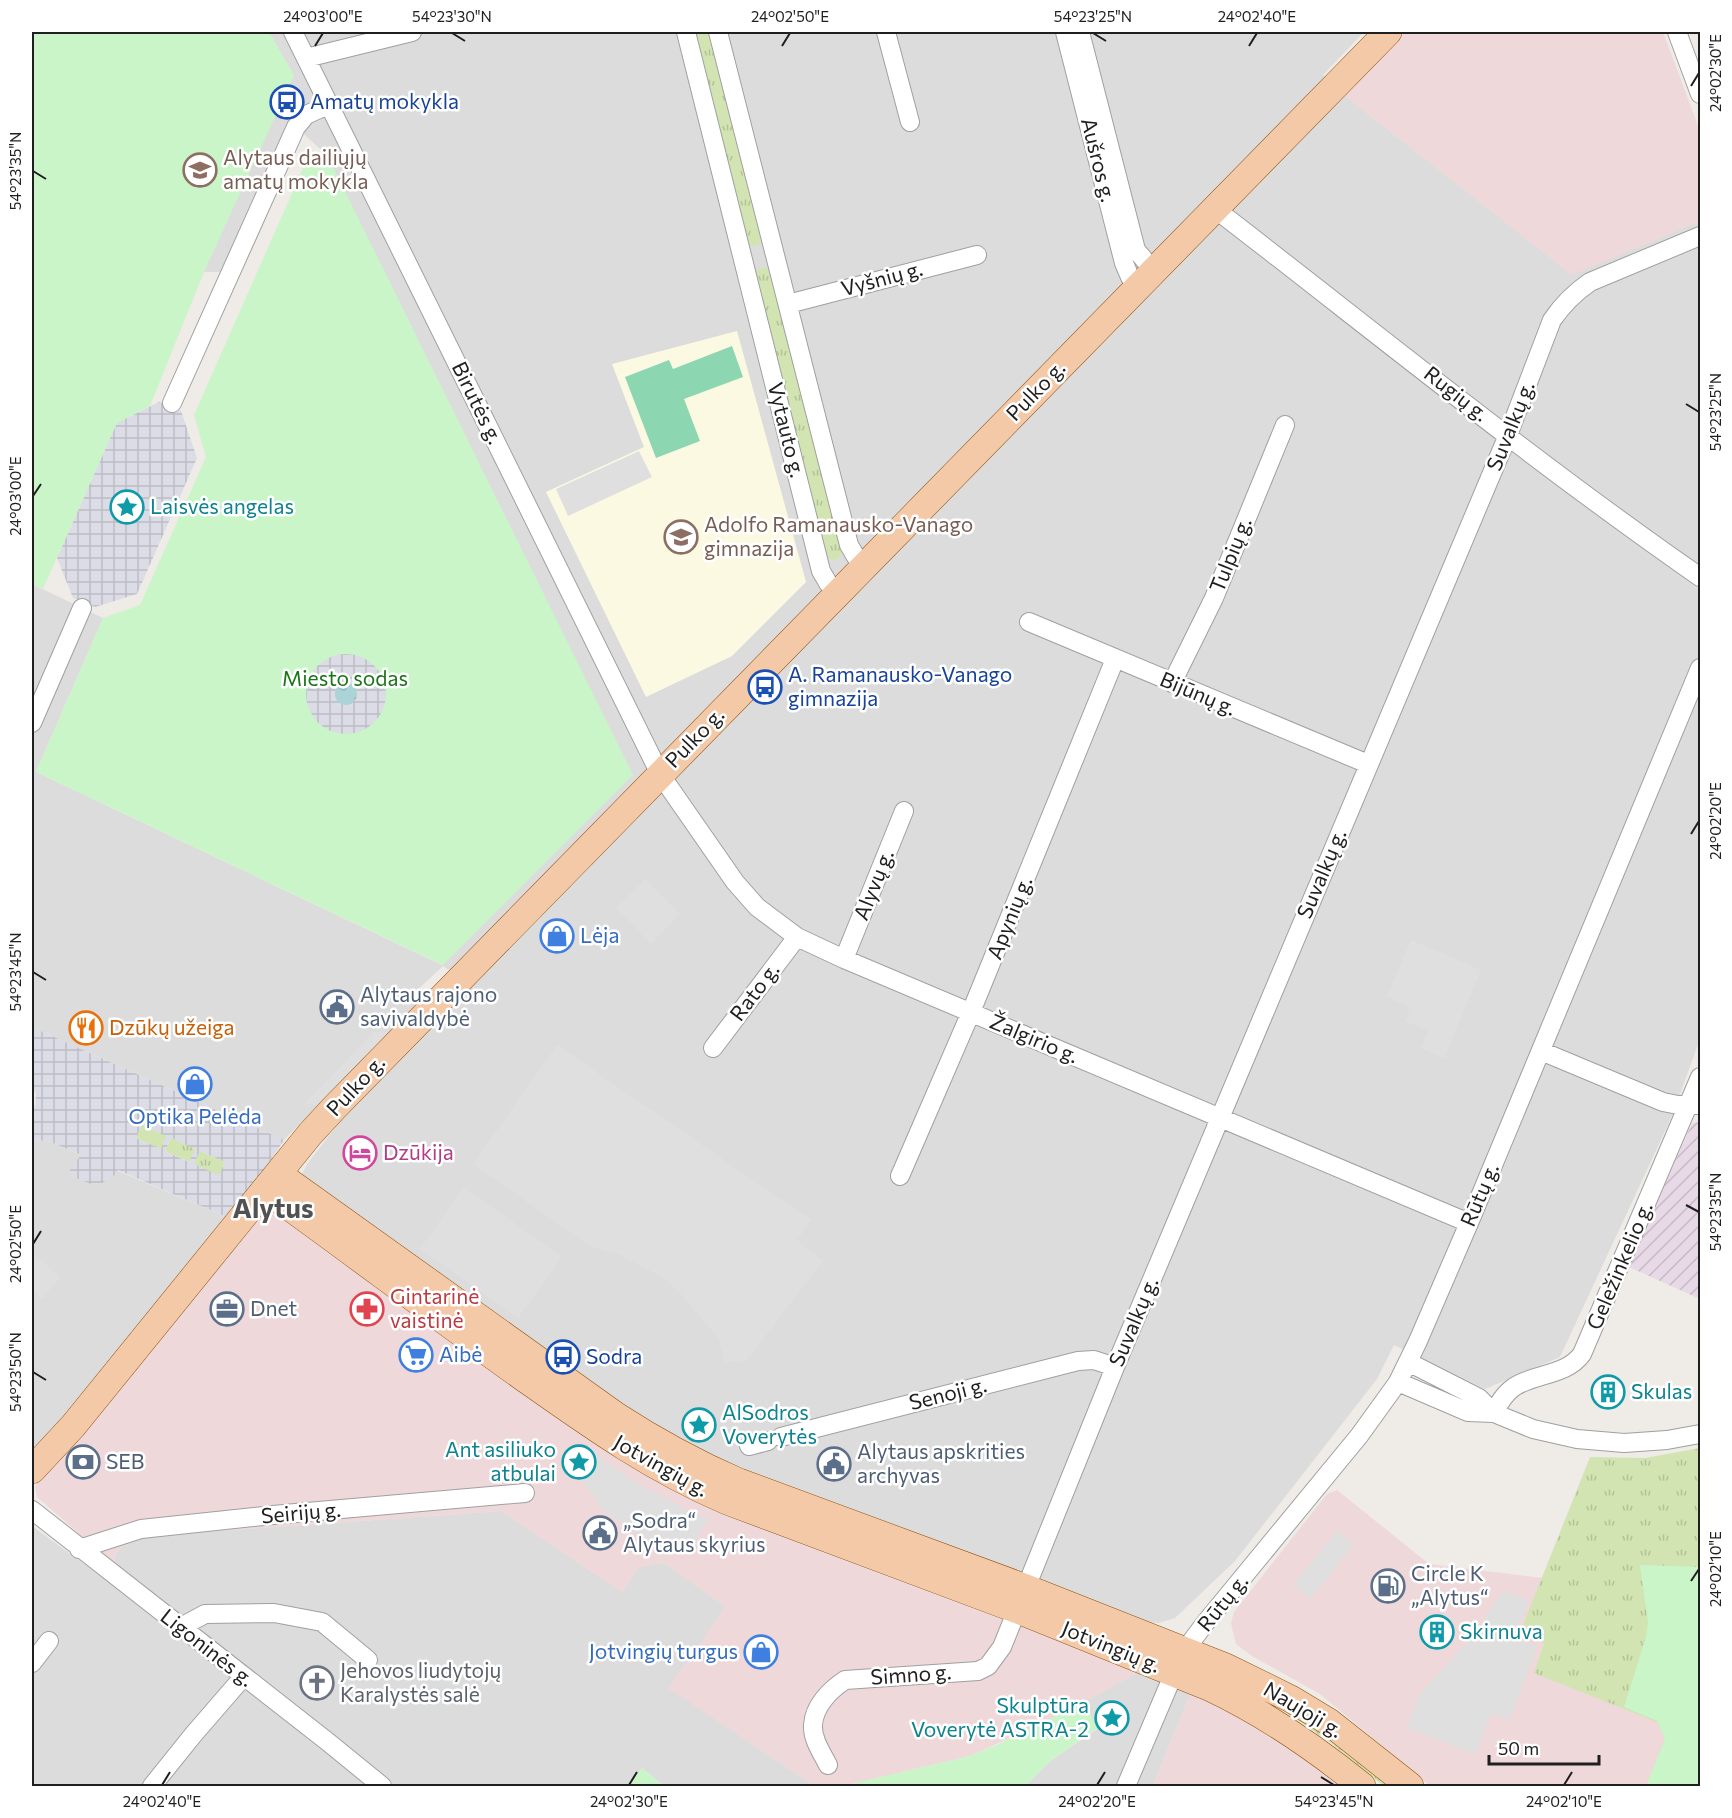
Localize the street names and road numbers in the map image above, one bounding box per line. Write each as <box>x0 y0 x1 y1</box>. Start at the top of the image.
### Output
street label: Aušros g. <box>1077 115 1122 204</box>
street label: Vyšnių g. <box>838 255 925 300</box>
street label: Pulko g. <box>1000 355 1070 425</box>
street label: Birutės g. <box>448 357 509 448</box>
street label: Rugių g. <box>1420 360 1494 426</box>
street label: Suvalkų g. <box>1480 377 1539 474</box>
street label: Vytauto g. <box>764 379 811 480</box>
street label: Tulpių g. <box>1203 513 1256 596</box>
street label: Bijūnų g. <box>1157 665 1240 720</box>
street label: Pulko g. <box>659 702 729 772</box>
street label: Suvalkų g. <box>1291 825 1351 922</box>
street label: Alyvų g. <box>847 846 898 923</box>
street label: Apynių g. <box>981 872 1037 962</box>
street label: Rato g. <box>724 957 784 1025</box>
street label: Žalgirio g. <box>986 1008 1083 1067</box>
street label: Pulko g. <box>321 1049 389 1121</box>
street label: Rūtų g. <box>1454 1159 1503 1230</box>
street label: Geležinkelio g. <box>1580 1198 1657 1333</box>
street label: Suvalkų g. <box>1103 1273 1163 1370</box>
street label: Senoji g. <box>906 1371 989 1414</box>
street label: Jotvingių g. <box>610 1428 713 1501</box>
street label: Seirijų g. <box>260 1496 342 1527</box>
street label: Rūtų g. <box>1191 1568 1252 1636</box>
street label: Ligoninės g. <box>156 1603 260 1691</box>
street label: Jotvingių g. <box>1059 1615 1165 1677</box>
street label: Simno g. <box>870 1658 952 1689</box>
street label: Naujoji g. <box>1260 1675 1348 1742</box>

